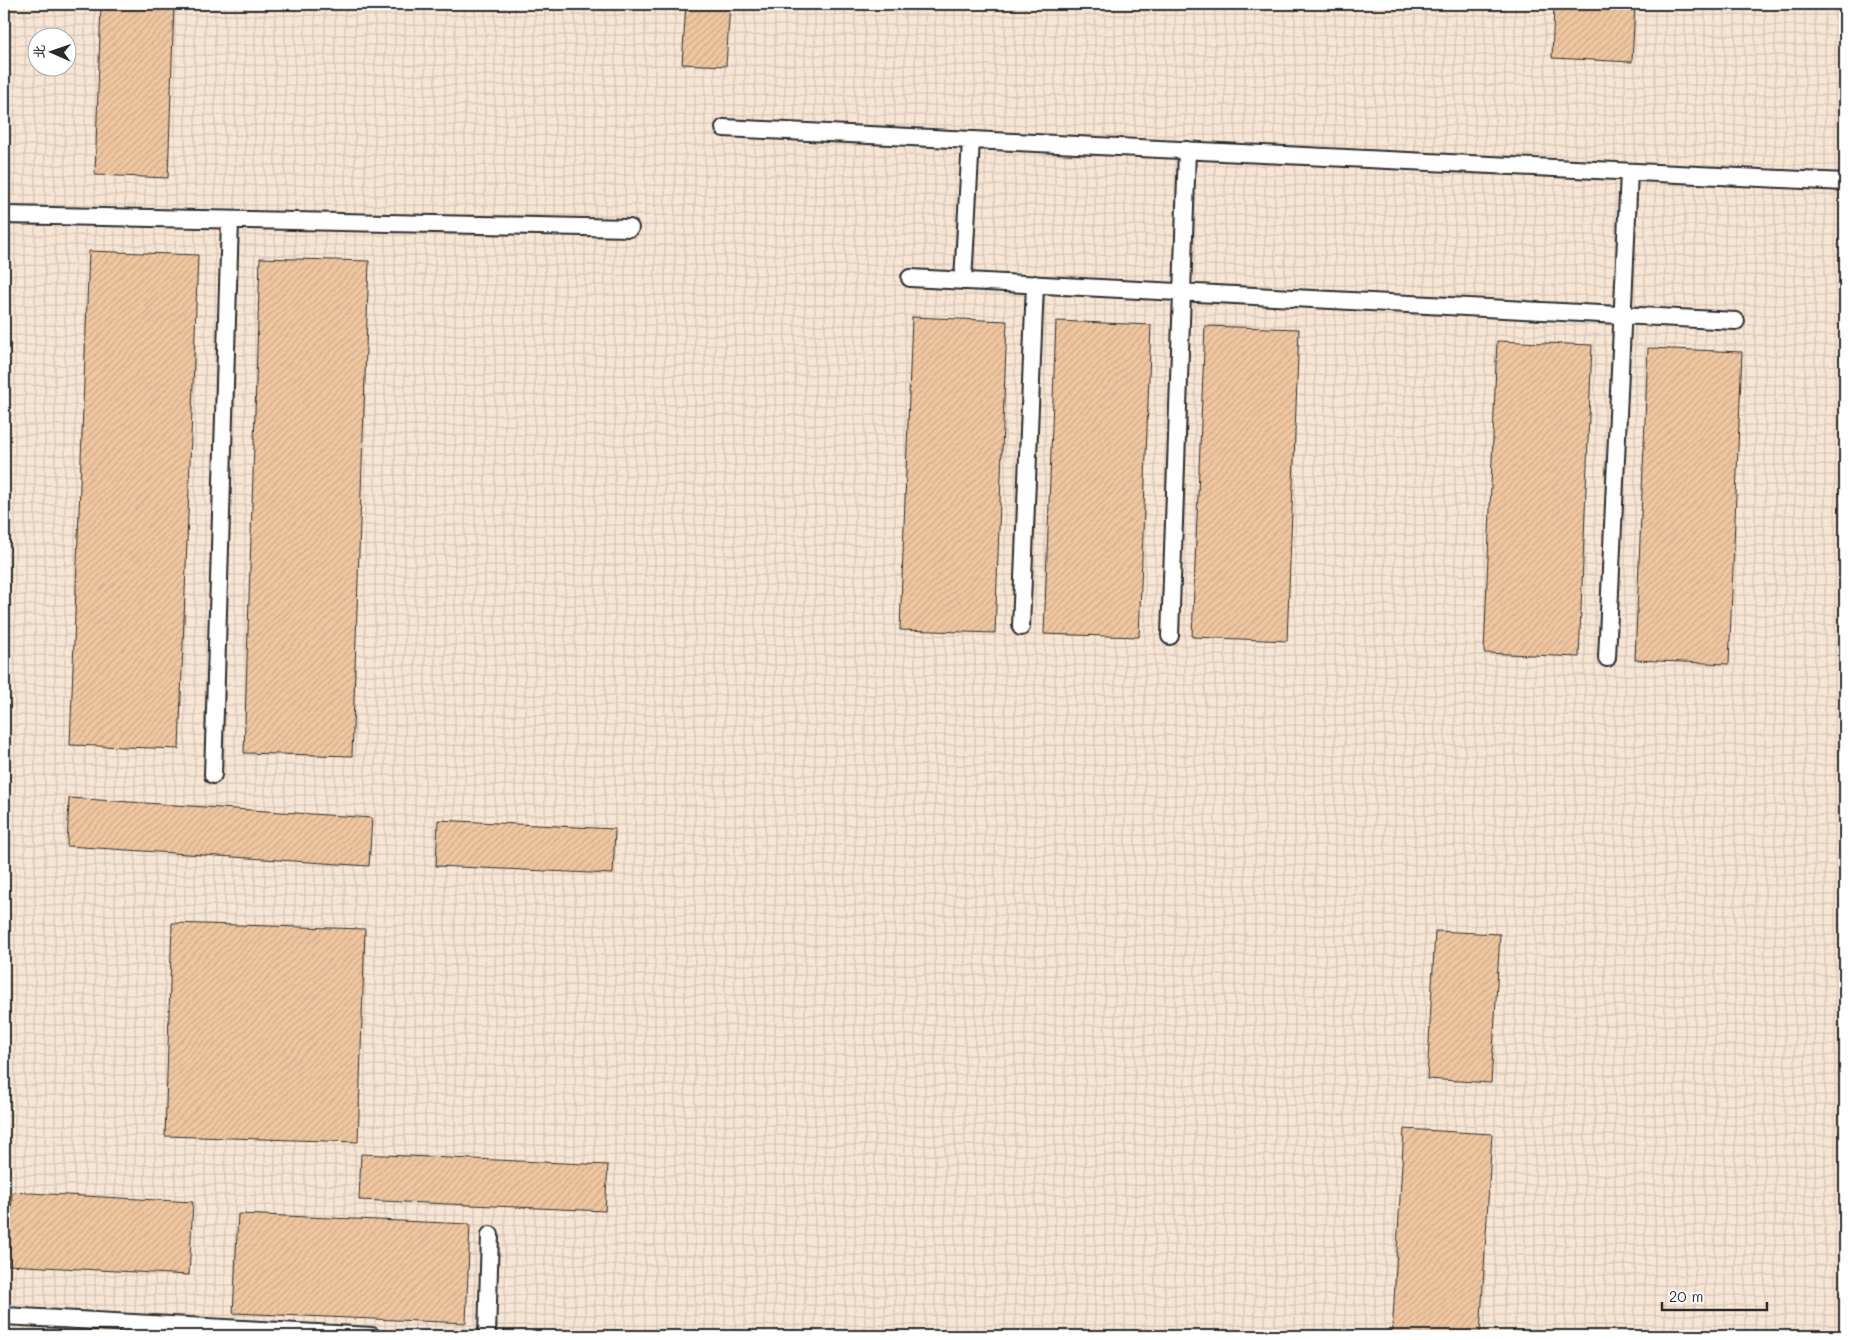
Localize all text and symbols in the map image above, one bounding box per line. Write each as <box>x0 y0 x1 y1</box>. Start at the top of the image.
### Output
north arrow <box>28 28 78 78</box>
text: 北 <box>29 44 48 59</box>
scale bar <box>1662 1280 1766 1312</box>
text: 20 m <box>1669 1286 1703 1306</box>

